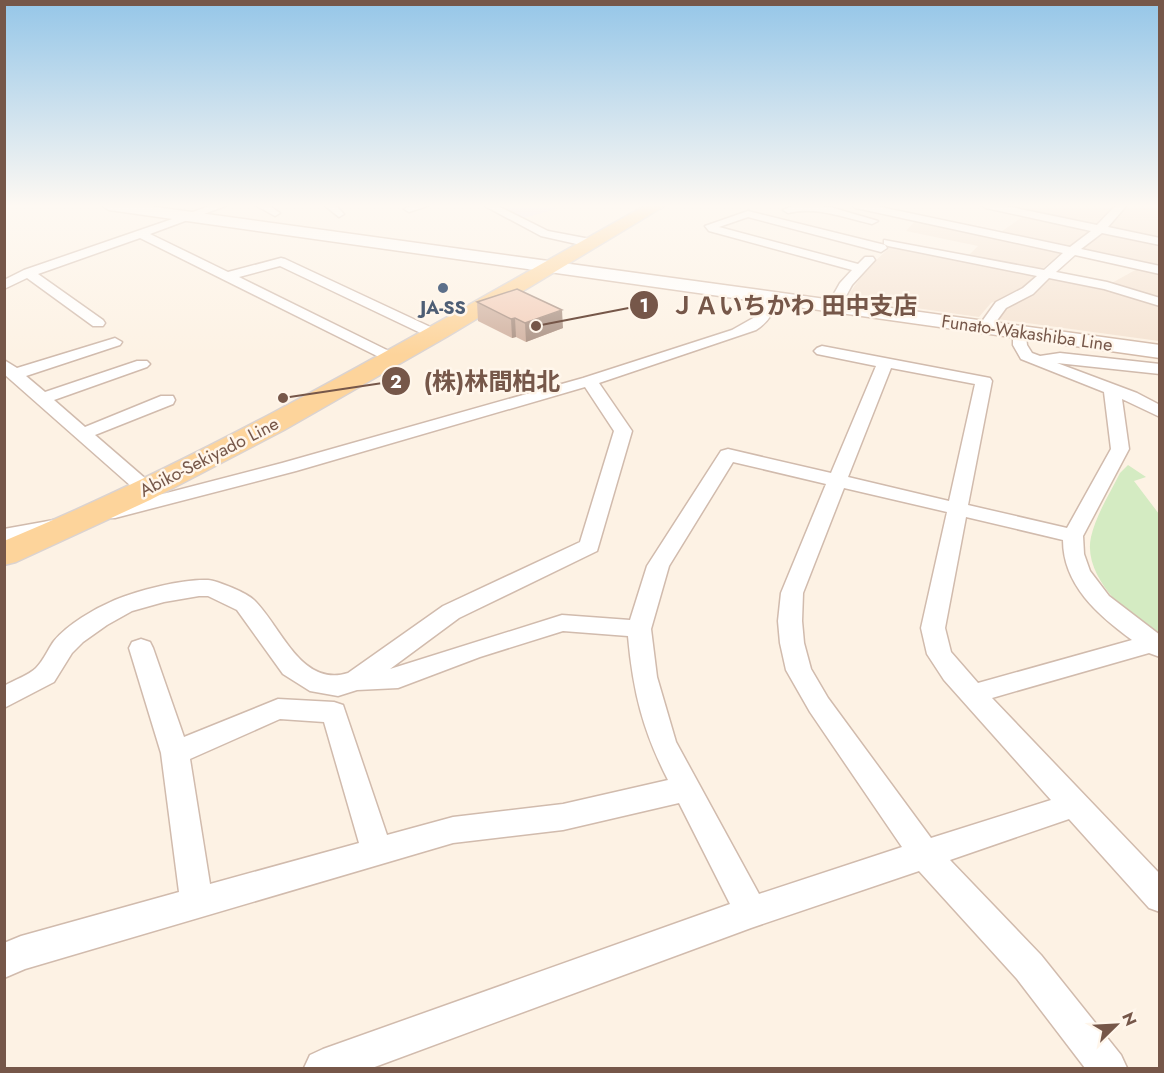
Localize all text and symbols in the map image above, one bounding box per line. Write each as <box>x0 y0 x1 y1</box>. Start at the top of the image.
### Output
marker: JA-SS <box>436 281 450 295</box>
callout: ＪＡいちかわ 田中支店 <box>629 284 930 326</box>
text: ＪＡいちかわ 田中支店 <box>670 288 918 323</box>
text: 1 <box>639 293 649 319</box>
place label: JA-SS <box>417 295 466 321</box>
street label: Funato-Wakashiba Line <box>940 308 1114 358</box>
callout: (株)林間柏北 <box>381 360 572 402</box>
text: (株)林間柏北 <box>424 364 560 399</box>
text: 2 <box>390 369 402 395</box>
street label: Abiko-Sekiyado Line <box>135 411 283 503</box>
north arrow <box>1086 995 1146 1055</box>
text: N <box>1116 1009 1142 1030</box>

